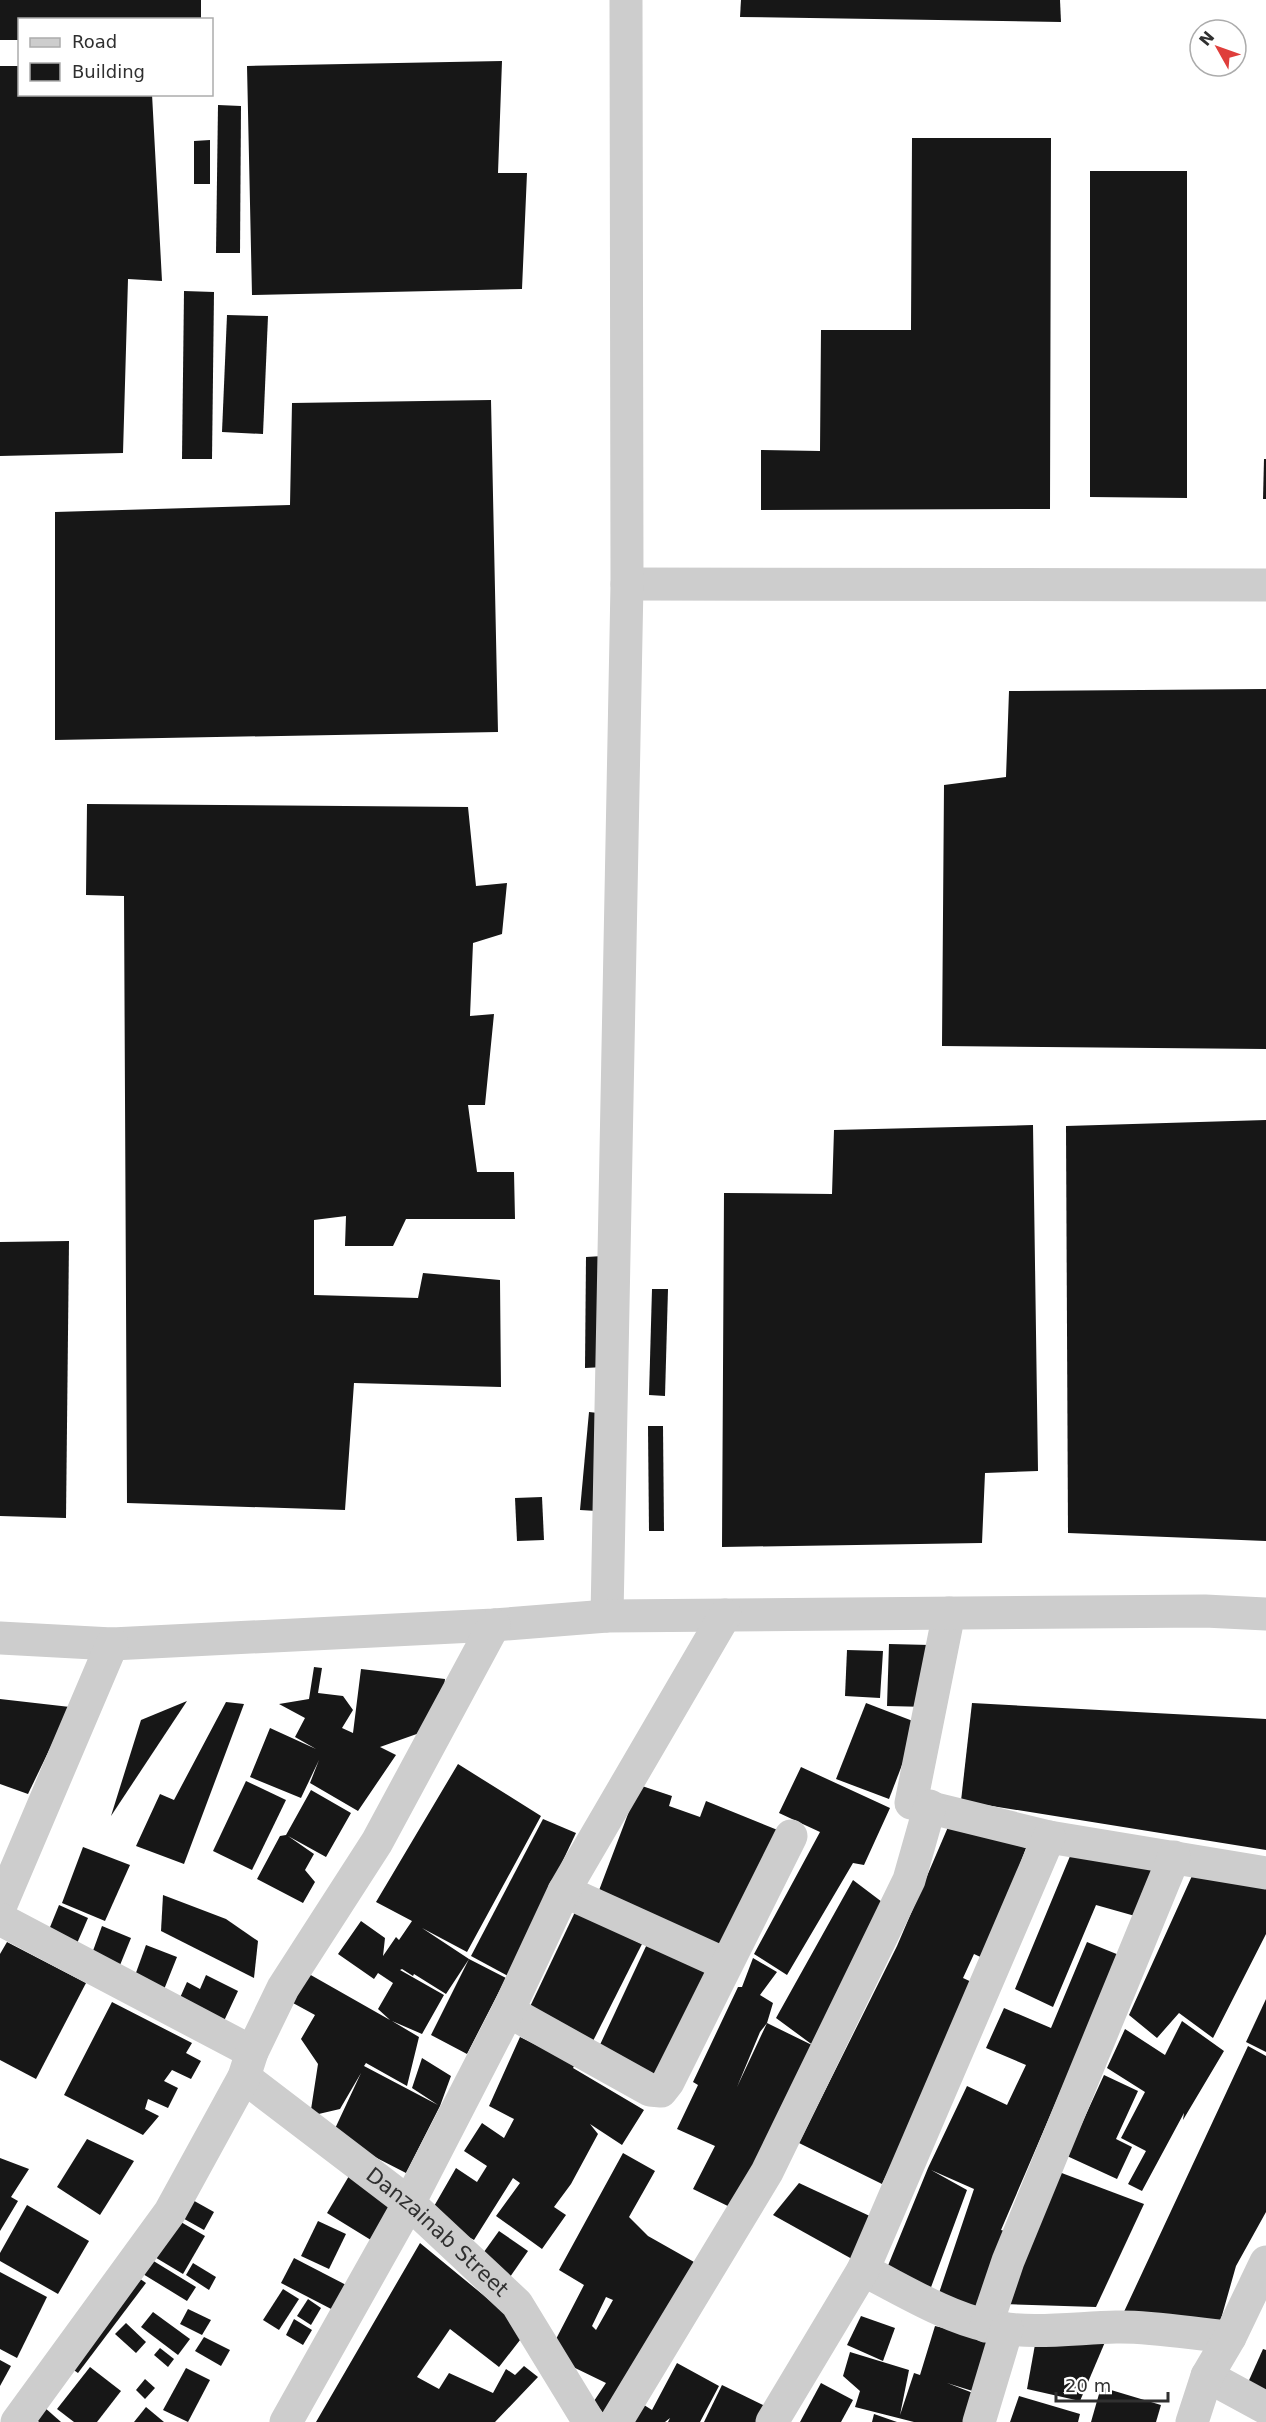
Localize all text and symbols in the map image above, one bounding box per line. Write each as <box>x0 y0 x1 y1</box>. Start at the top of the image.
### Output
legend <box>18 18 213 96</box>
north arrow <box>1188 18 1248 78</box>
text: N <box>1195 27 1218 50</box>
text: Road <box>72 31 117 52</box>
text: Building <box>72 61 145 82</box>
street label: Danzainab Street <box>361 2163 513 2302</box>
scale bar <box>1056 2365 1168 2403</box>
text: 20 m <box>1065 2375 1111 2396</box>

